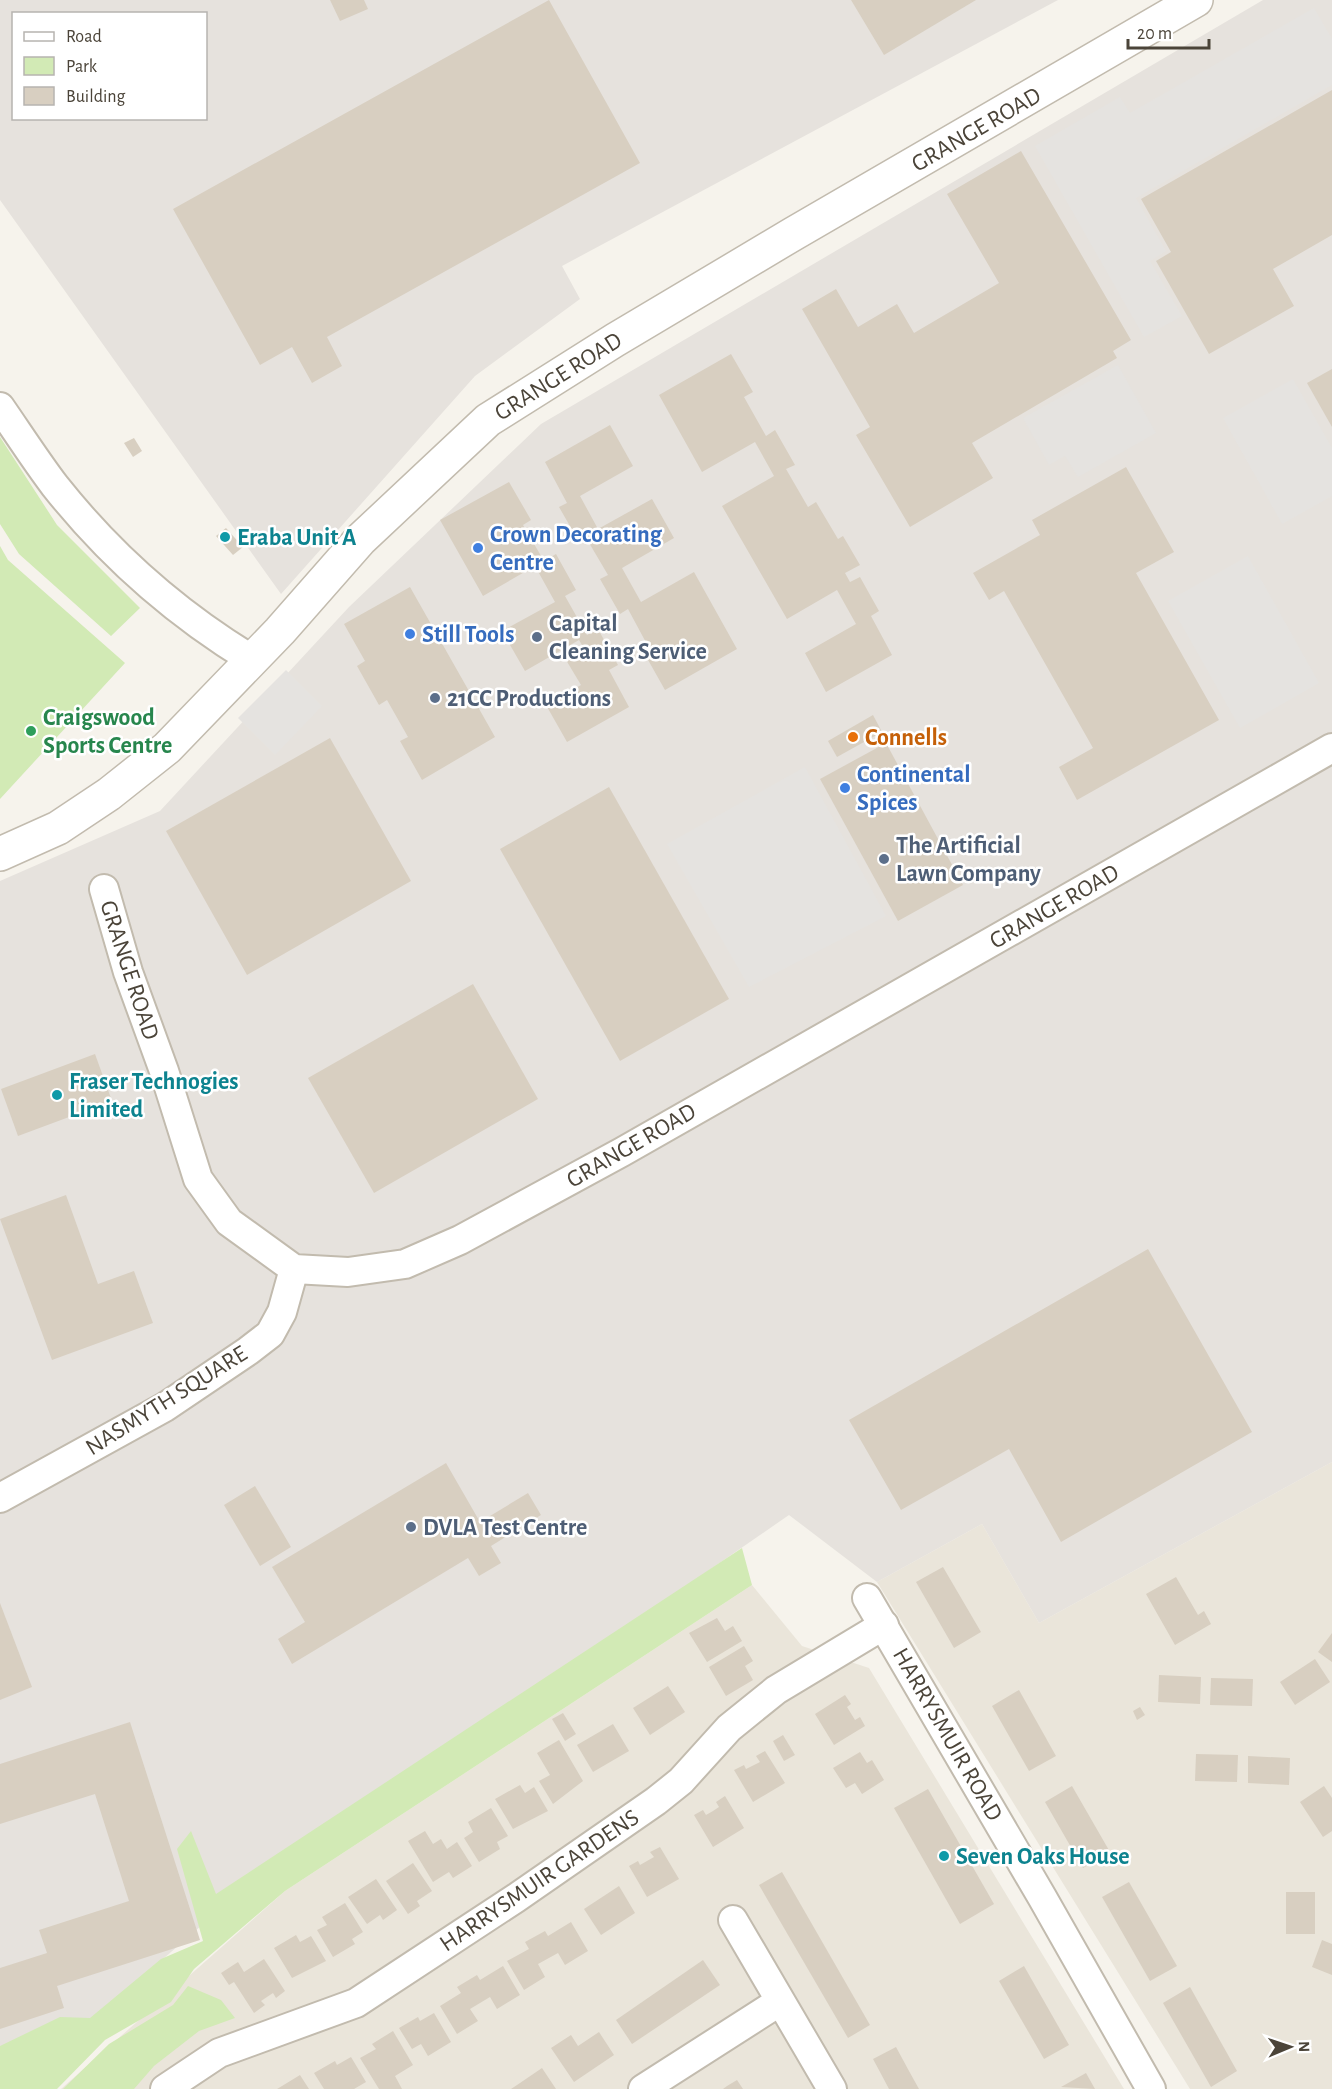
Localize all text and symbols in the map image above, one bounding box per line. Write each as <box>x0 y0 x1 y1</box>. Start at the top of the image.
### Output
legend <box>12 12 207 120</box>
scale bar <box>1128 12 1209 50</box>
text: 20 m <box>1137 25 1172 43</box>
text: Road <box>66 28 102 46</box>
text: Park <box>66 58 98 76</box>
street label: GRANGE ROAD <box>908 83 1045 176</box>
text: Building <box>66 88 126 106</box>
street label: GRANGE ROAD <box>491 328 626 425</box>
place label: Crown Decorating Centre <box>490 523 663 575</box>
place label: Eraba Unit A <box>237 526 357 550</box>
marker: Eraba Unit A <box>218 530 232 544</box>
marker: Crown Decorating Centre <box>471 541 485 555</box>
place label: Capital Cleaning Service <box>549 612 707 664</box>
place label: Still Tools <box>422 623 514 647</box>
marker: Still Tools <box>403 627 417 641</box>
marker: Capital Cleaning Service <box>530 630 544 644</box>
place label: 21CC Productions <box>447 687 611 711</box>
marker: 21CC Productions <box>428 691 442 705</box>
place label: Craigswood Sports Centre <box>43 706 172 758</box>
marker: Craigswood Sports Centre <box>24 724 38 738</box>
place label: Connells <box>865 726 947 750</box>
marker: Connells <box>846 730 860 744</box>
place label: Continental Spices <box>857 763 971 815</box>
marker: Continental Spices <box>838 781 852 795</box>
place label: The Artificial Lawn Company <box>896 834 1041 886</box>
marker: The Artificial Lawn Company <box>877 852 891 866</box>
street label: GRANGE ROAD <box>986 860 1123 953</box>
street label: GRANGE ROAD <box>95 898 163 1043</box>
place label: Fraser Technogies Limited <box>69 1070 239 1122</box>
marker: Fraser Technogies Limited <box>50 1088 64 1102</box>
street label: GRANGE ROAD <box>563 1099 700 1192</box>
street label: NASMYTH SQUARE <box>82 1341 252 1460</box>
place label: DVLA Test Centre <box>423 1516 587 1540</box>
marker: DVLA Test Centre <box>404 1520 418 1534</box>
street label: HARRYSMUIR ROAD <box>888 1644 1006 1825</box>
street label: HARRYSMUIR GARDENS <box>436 1805 643 1956</box>
place label: Seven Oaks House <box>956 1845 1130 1869</box>
marker: Seven Oaks House <box>937 1849 951 1863</box>
north arrow <box>1260 2017 1320 2077</box>
text: N <box>1296 2041 1312 2052</box>

